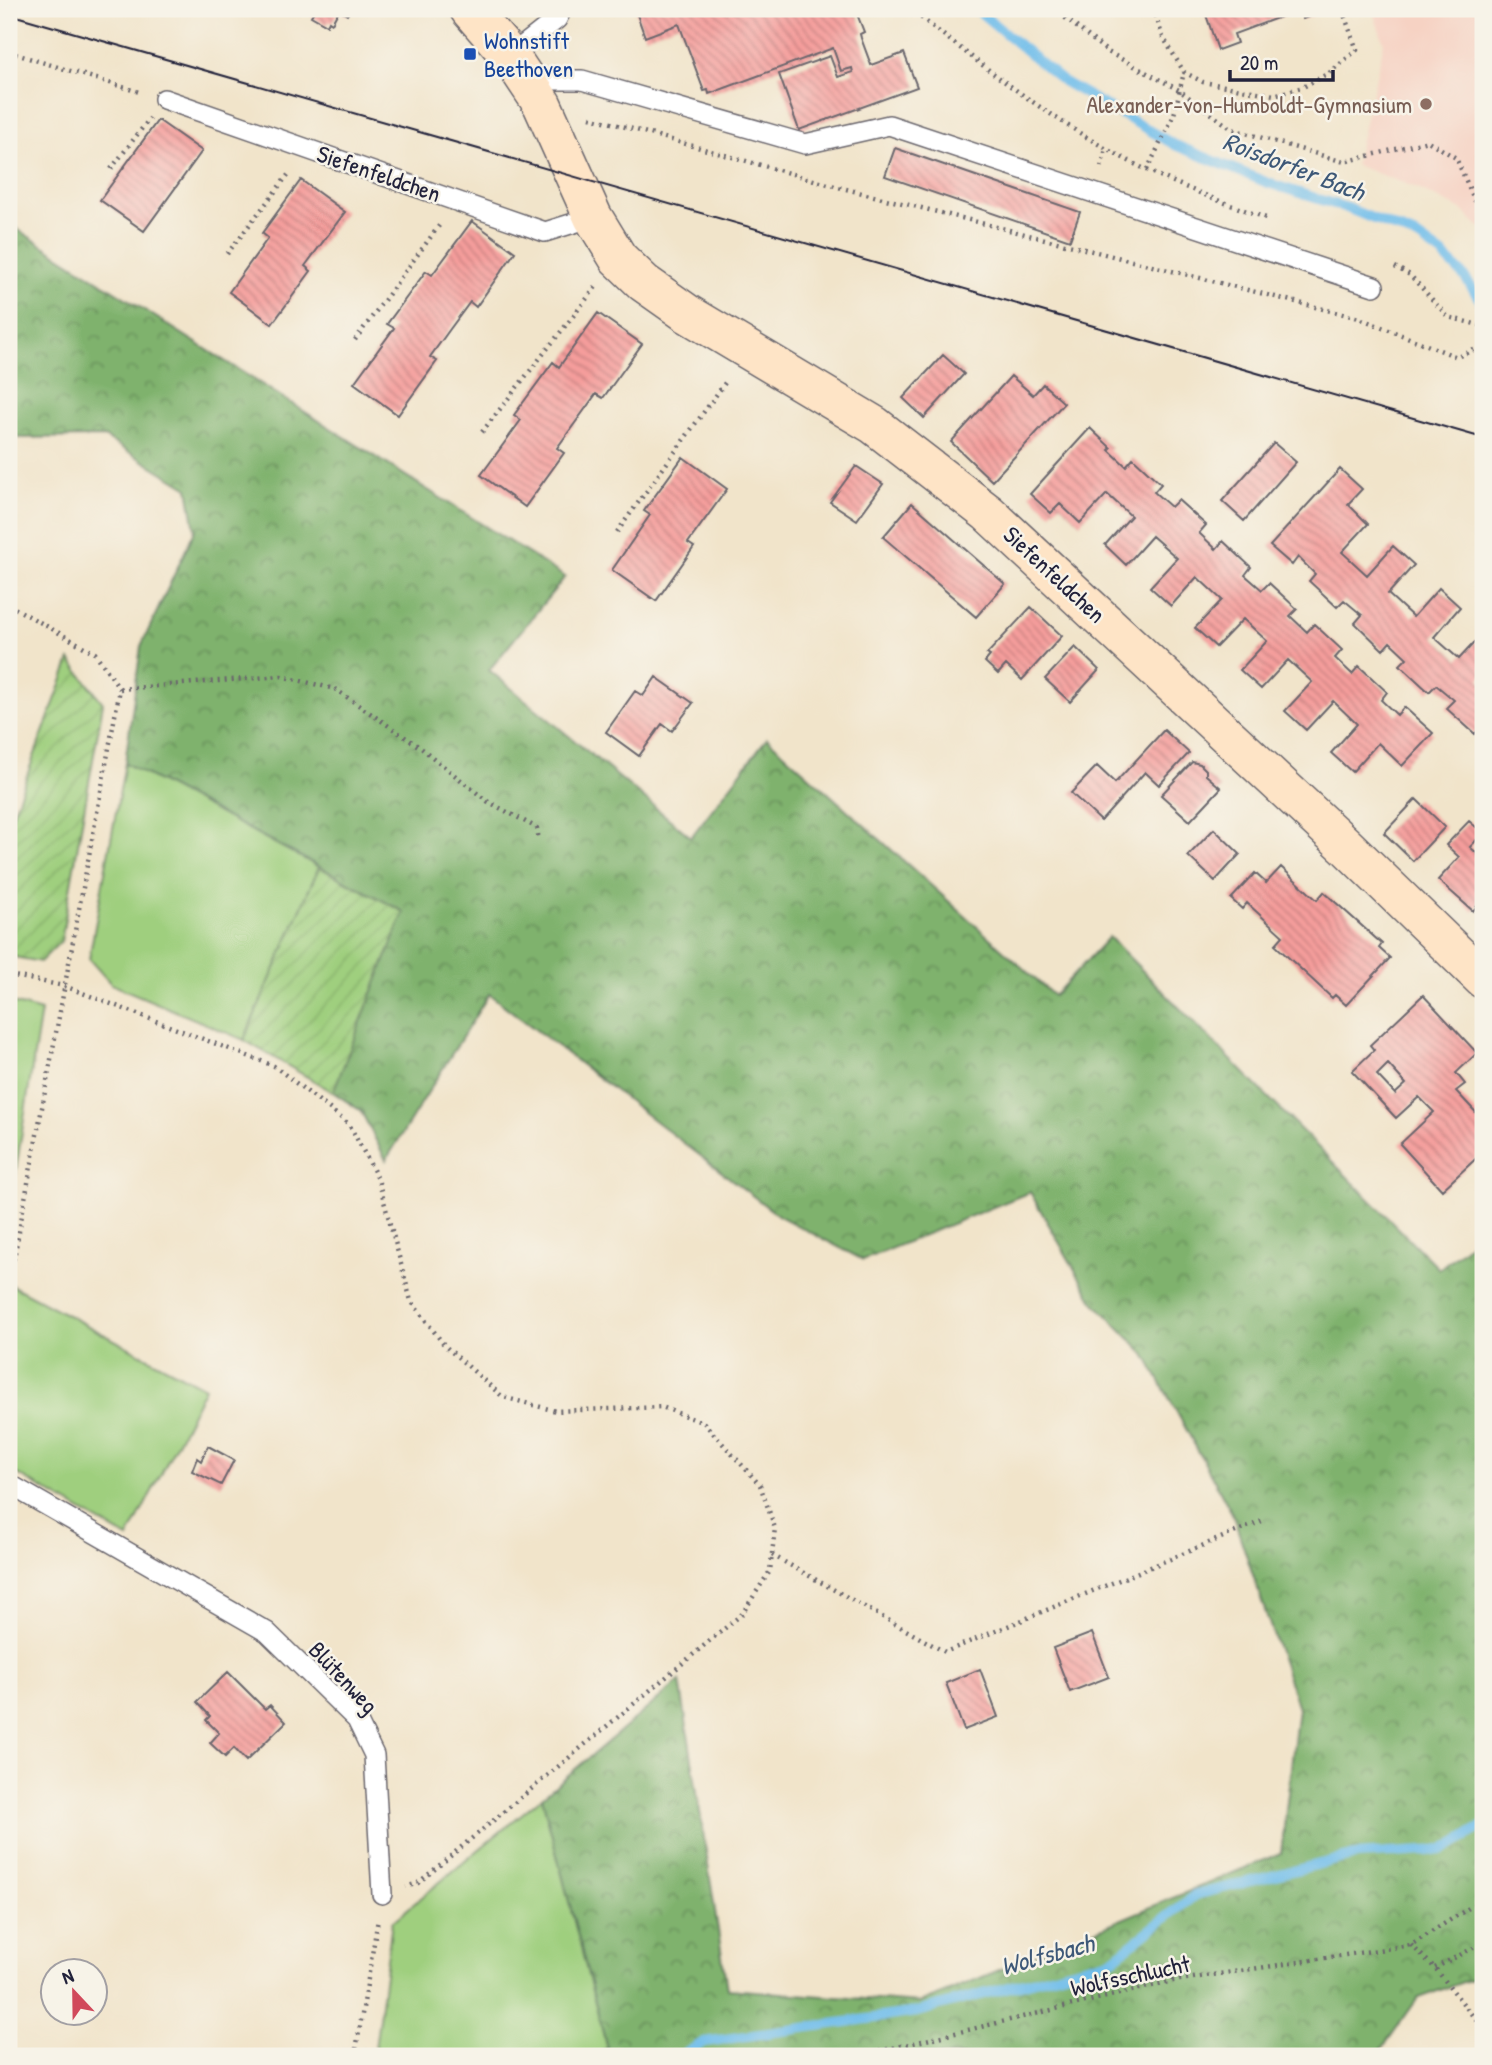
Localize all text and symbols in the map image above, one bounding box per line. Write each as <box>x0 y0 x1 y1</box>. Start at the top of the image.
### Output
place label: Wohnstift Beethoven <box>484 24 573 84</box>
scale bar <box>1230 38 1333 82</box>
marker: Wohnstift Beethoven <box>462 46 478 62</box>
text: 20 m <box>1240 48 1278 77</box>
place label: Alexander-von-Humboldt-Gymnasium <box>1086 88 1412 120</box>
marker: Alexander-von-Humboldt-Gymnasium <box>1418 96 1434 112</box>
water label: Roisdorfer Bach <box>1218 123 1372 210</box>
street label: Siefenfeldchen <box>313 137 445 209</box>
street label: Siefenfeldchen <box>997 518 1113 630</box>
street label: Blütenweg <box>302 1634 386 1720</box>
water label: Wolfsbach <box>997 1924 1099 1983</box>
street label: Wolfsschlucht <box>1068 1947 1193 2003</box>
north arrow <box>38 1956 108 2026</box>
text: N <box>58 1962 77 1990</box>

